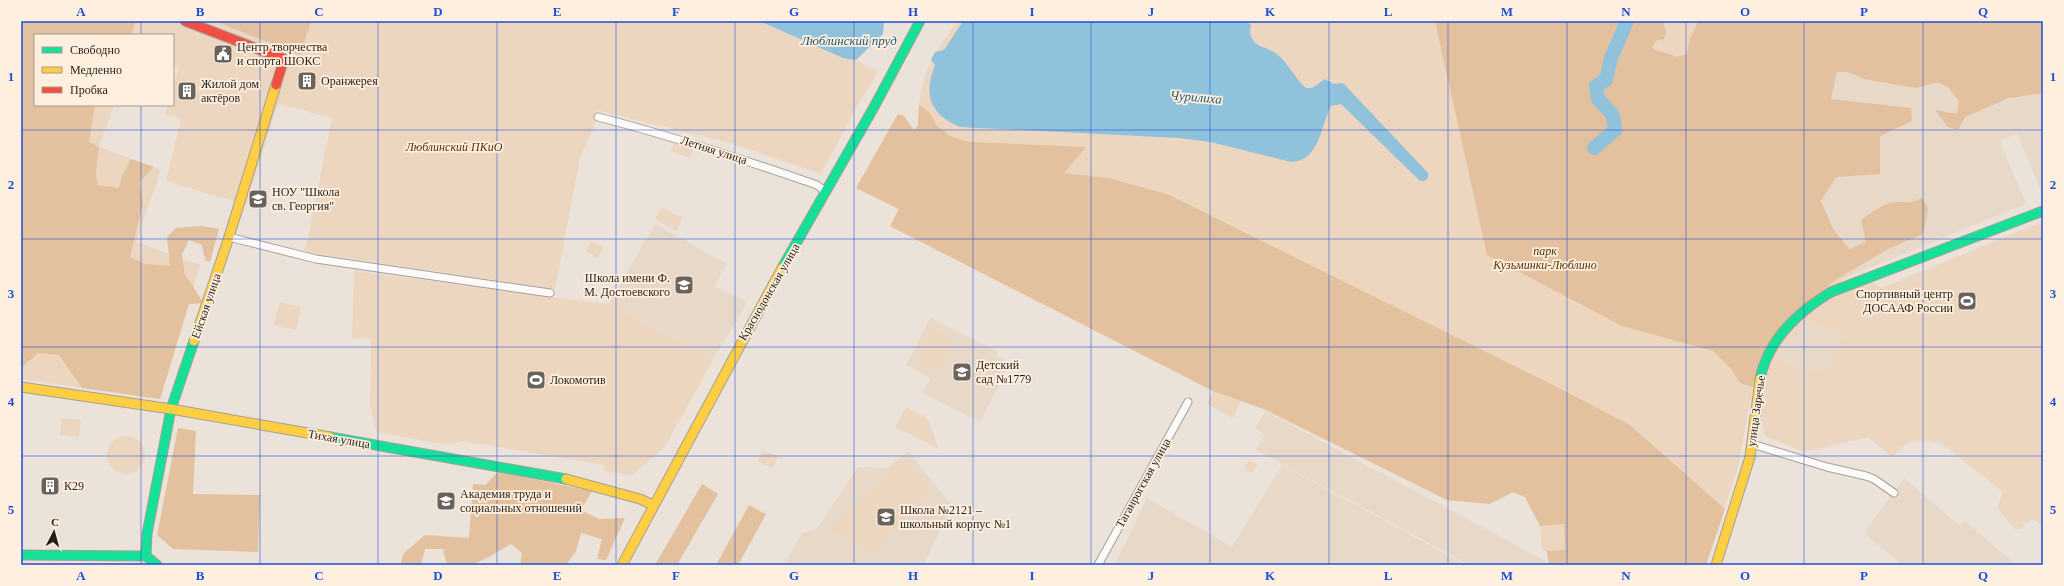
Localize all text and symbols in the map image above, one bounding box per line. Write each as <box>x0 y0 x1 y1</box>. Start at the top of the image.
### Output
text: A <box>76 4 86 19</box>
text: B <box>196 4 205 19</box>
text: C <box>314 4 324 19</box>
text: D <box>433 4 443 19</box>
text: E <box>553 4 561 19</box>
text: F <box>672 4 680 19</box>
text: G <box>789 4 799 19</box>
text: H <box>908 4 918 19</box>
text: I <box>1029 4 1035 19</box>
text: J <box>1148 4 1155 19</box>
text: K <box>1265 4 1276 19</box>
text: L <box>1384 4 1393 19</box>
text: M <box>1501 4 1513 19</box>
text: N <box>1621 4 1631 19</box>
text: O <box>1740 4 1750 19</box>
text: P <box>1860 4 1868 19</box>
text: Q <box>1978 4 1988 19</box>
water label: Люблинский пруд <box>800 33 897 48</box>
legend <box>34 34 174 106</box>
place label: Центр творчества и спорта ШОКС <box>237 40 328 68</box>
text: Свободно <box>70 43 120 57</box>
public building icon: Центр творчества и спорта ШОКС <box>212 43 234 65</box>
text: Медленно <box>70 63 122 77</box>
text: 1 <box>8 69 14 84</box>
text: 1 <box>2050 69 2056 84</box>
building icon: Оранжерея <box>296 70 318 92</box>
place label: Оранжерея <box>321 74 378 88</box>
place label: Жилой дом актёров <box>201 77 259 105</box>
building icon: Жилой дом актёров <box>176 80 198 102</box>
text: Пробка <box>70 83 108 97</box>
water label: Чурилиха <box>1170 87 1223 107</box>
street label: Летняя улица <box>679 133 749 167</box>
park label: Люблинский ПКиО <box>405 140 503 154</box>
text: 2 <box>8 177 14 192</box>
text: 2 <box>2050 177 2056 192</box>
place label: НОУ "Школа св. Георгия" <box>272 185 340 213</box>
school or university icon: НОУ "Школа св. Георгия" <box>247 188 269 210</box>
street label: Краснодонская улица <box>736 240 803 343</box>
park label: парк Кузьминки-Люблино <box>1492 244 1597 272</box>
street label: Ейская улица <box>188 271 224 341</box>
place label: Школа имени Ф. М. Достоевского <box>584 271 670 299</box>
school or university icon: Школа имени Ф. М. Достоевского <box>673 274 695 296</box>
text: 3 <box>8 286 15 301</box>
text: 3 <box>2050 286 2057 301</box>
place label: Спортивный центр ДОСААФ России <box>1856 287 1954 315</box>
sports icon: Спортивный центр ДОСААФ России <box>1956 290 1978 312</box>
place label: Детский сад №1779 <box>976 358 1031 386</box>
school or university icon: Детский сад №1779 <box>951 361 973 383</box>
sports icon: Локомотив <box>525 369 547 391</box>
place label: Локомотив <box>550 373 606 387</box>
street label: улица Заречье <box>1744 374 1768 448</box>
text: 4 <box>8 394 15 409</box>
text: 4 <box>2050 394 2057 409</box>
street label: Тихая улица <box>307 427 372 451</box>
street label: Таганрогская улица <box>1113 435 1174 530</box>
building icon: К29 <box>39 475 61 497</box>
place label: К29 <box>64 479 84 493</box>
place label: Академия труда и социальных отношений <box>460 487 582 515</box>
school or university icon: Академия труда и социальных отношений <box>435 490 457 512</box>
text: 5 <box>8 502 15 517</box>
text: 5 <box>2050 502 2057 517</box>
place label: Школа №2121 – школьный корпус №1 <box>900 503 1011 531</box>
school or university icon: Школа №2121 – школьный корпус №1 <box>875 506 897 528</box>
north arrow <box>34 512 74 552</box>
text: С <box>50 516 60 528</box>
text: A <box>76 568 86 583</box>
text: B <box>196 568 205 583</box>
text: C <box>314 568 324 583</box>
text: D <box>433 568 443 583</box>
text: E <box>553 568 561 583</box>
text: F <box>672 568 680 583</box>
text: G <box>789 568 799 583</box>
text: H <box>908 568 918 583</box>
text: I <box>1029 568 1035 583</box>
text: J <box>1148 568 1155 583</box>
text: K <box>1265 568 1276 583</box>
text: L <box>1384 568 1393 583</box>
text: M <box>1501 568 1513 583</box>
text: N <box>1621 568 1631 583</box>
text: O <box>1740 568 1750 583</box>
text: P <box>1860 568 1868 583</box>
text: Q <box>1978 568 1988 583</box>

